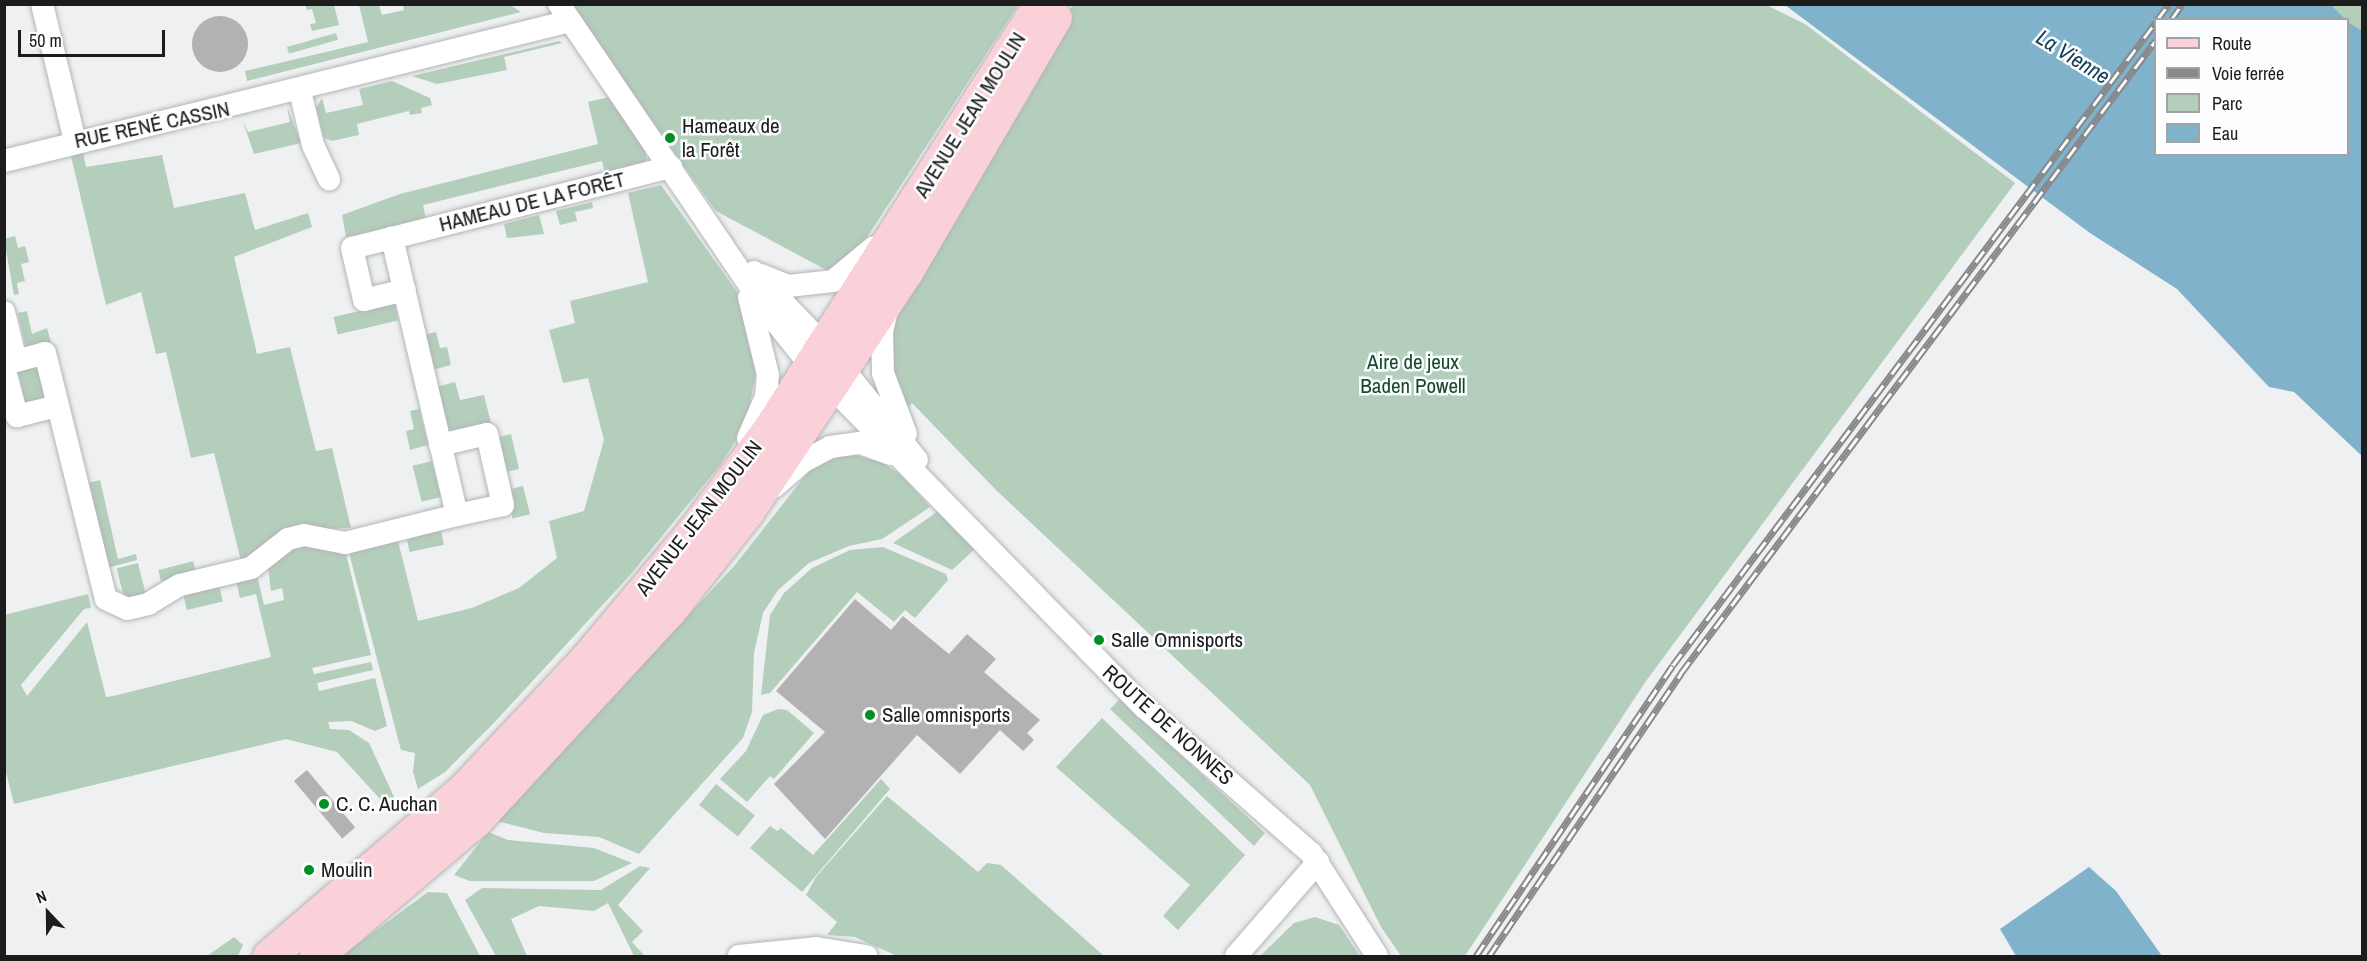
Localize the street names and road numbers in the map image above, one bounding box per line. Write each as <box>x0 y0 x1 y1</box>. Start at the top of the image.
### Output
street label: AVENUE JEAN MOULIN <box>909 28 1031 202</box>
street label: RUE RENÉ CASSIN <box>72 96 232 154</box>
street label: HAMEAU DE LA FORÊT <box>436 167 628 237</box>
street label: AVENUE JEAN MOULIN <box>631 435 767 601</box>
street label: ROUTE DE NONNES <box>1097 660 1239 790</box>

